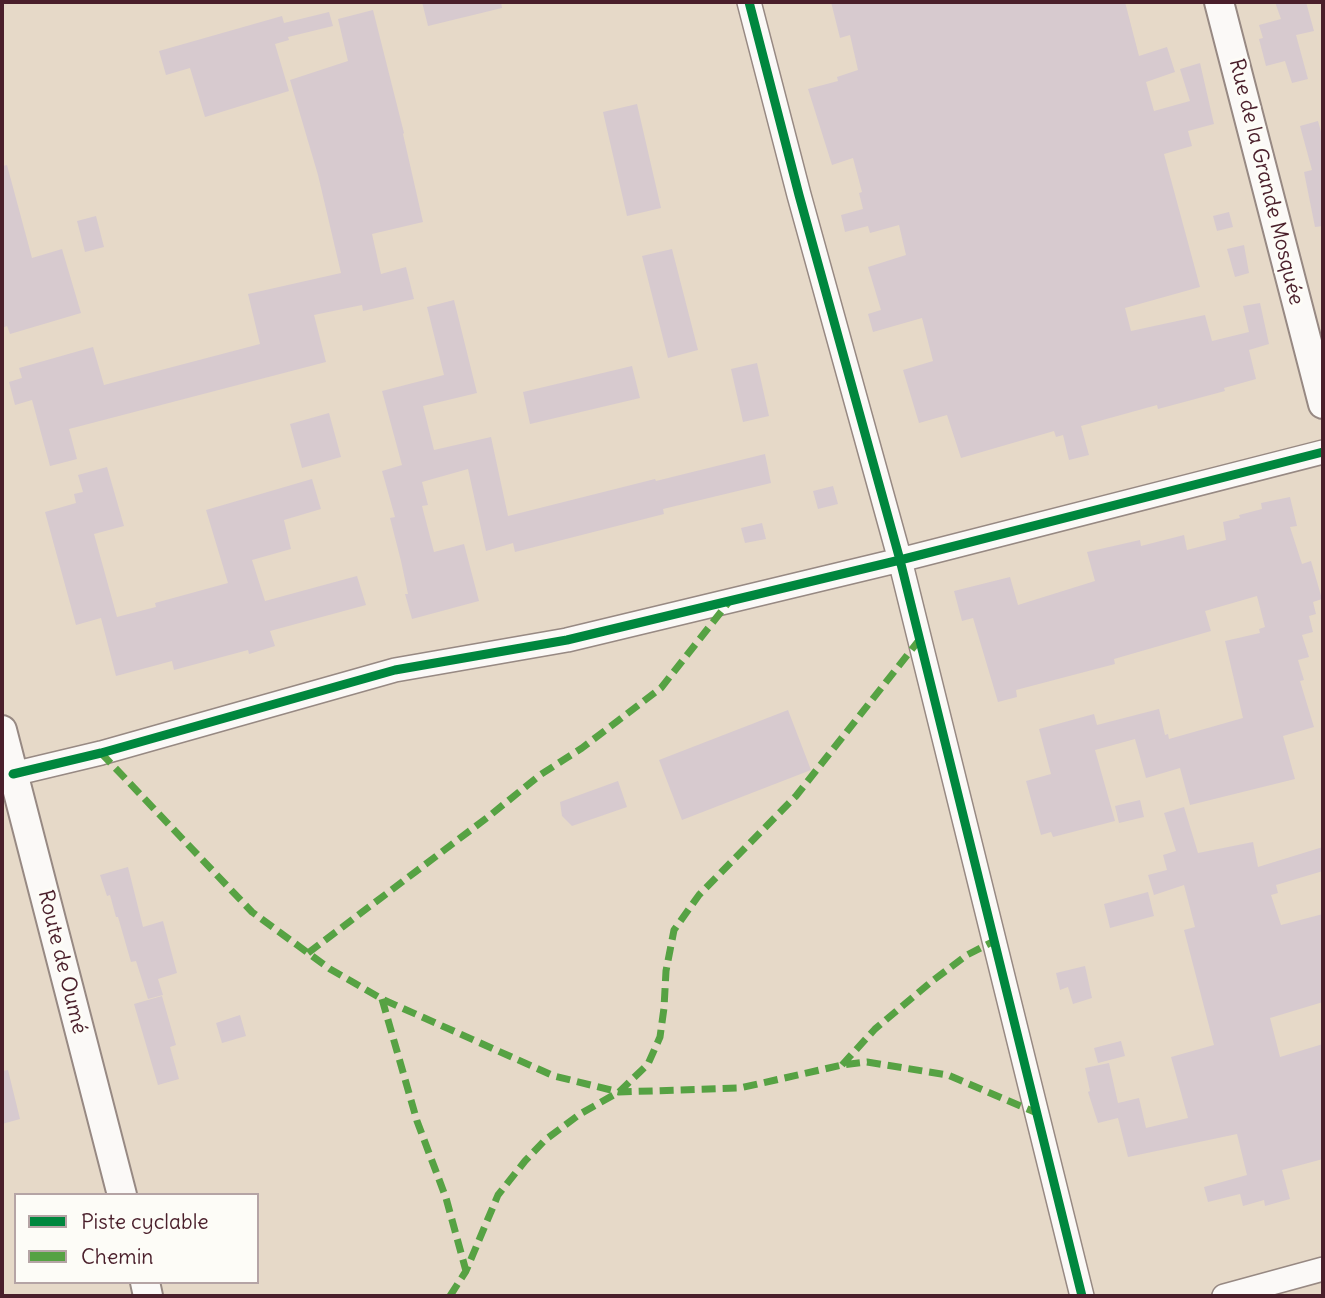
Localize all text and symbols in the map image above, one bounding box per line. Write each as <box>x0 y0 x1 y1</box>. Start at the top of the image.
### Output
street label: Rue de la Grande Mosquée <box>1223 56 1309 308</box>
street label: Route de Oumé <box>32 888 92 1036</box>
legend <box>14 1193 259 1284</box>
text: Piste cyclable <box>81 1208 209 1235</box>
text: Chemin <box>81 1243 154 1270</box>

